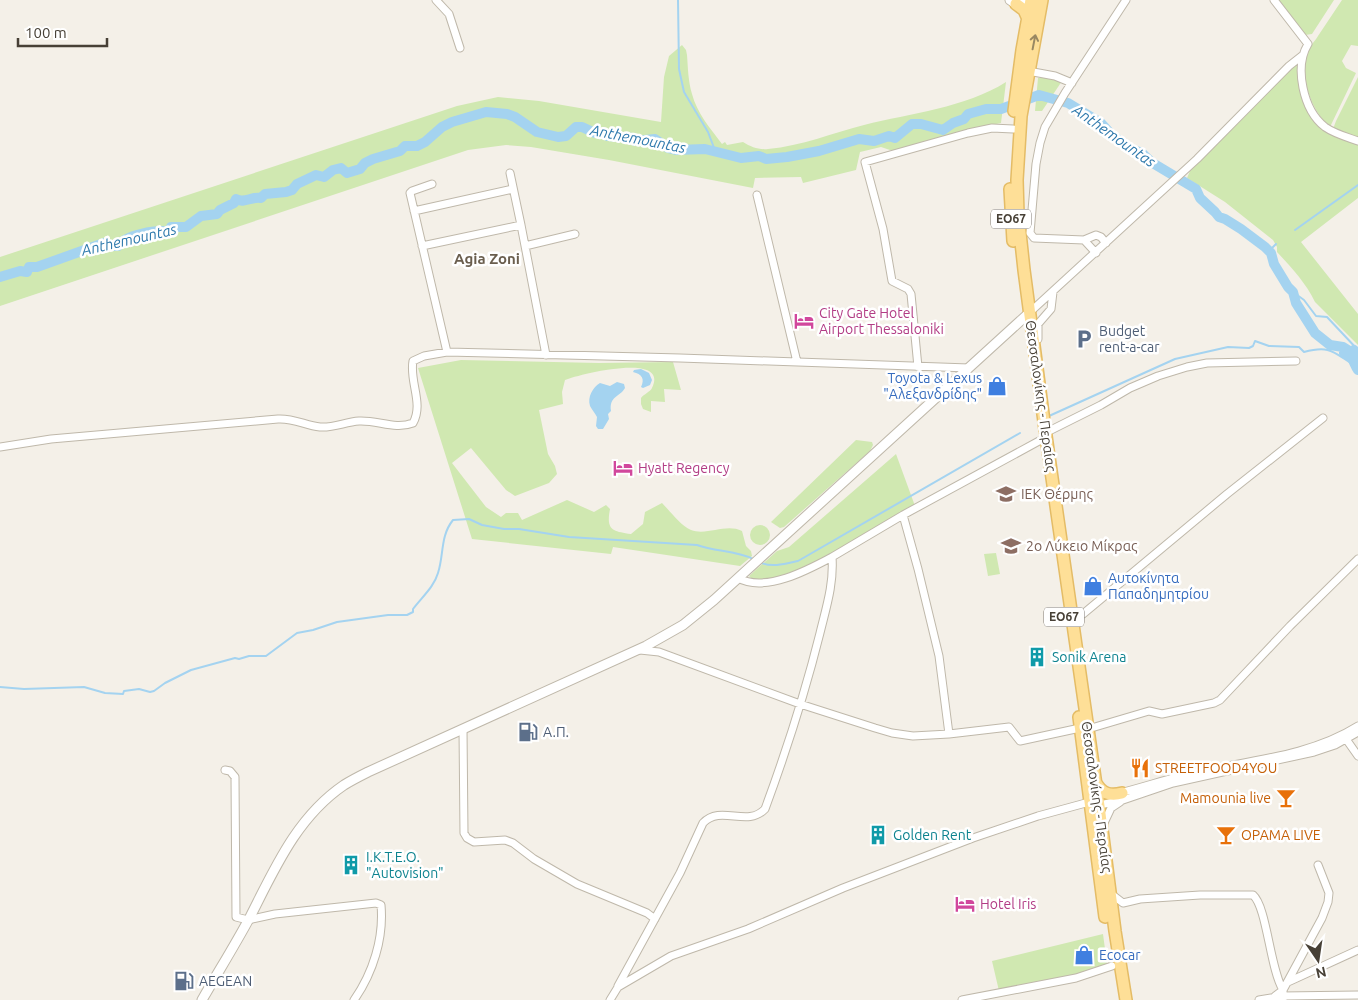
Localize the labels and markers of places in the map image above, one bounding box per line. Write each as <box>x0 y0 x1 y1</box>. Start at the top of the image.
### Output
place label: City Gate Hotel Airport Thessaloniki <box>819 305 944 337</box>
hotel icon: City Gate Hotel Airport Thessaloniki <box>793 310 815 332</box>
place label: Budget rent-a-car <box>1099 323 1160 355</box>
parking icon: Budget rent-a-car <box>1073 328 1095 350</box>
place label: Toyota & Lexus "Αλεξανδρίδης" <box>883 370 982 402</box>
shop icon: Toyota & Lexus "Αλεξανδρίδης" <box>986 375 1008 397</box>
hotel icon: Hyatt Regency <box>612 457 634 479</box>
place label: Hyatt Regency <box>638 460 730 476</box>
school or university icon: ΙΕΚ Θέρμης <box>995 483 1017 505</box>
place label: ΙΕΚ Θέρμης <box>1021 486 1093 502</box>
school or university icon: 2ο Λύκειο Μίκρας <box>1000 535 1022 557</box>
place label: 2ο Λύκειο Μίκρας <box>1026 538 1138 554</box>
place label: Αυτοκίνητα Παπαδημητρίου <box>1108 570 1209 602</box>
shop icon: Αυτοκίνητα Παπαδημητρίου <box>1082 575 1104 597</box>
building icon: Sonik Arena <box>1026 646 1048 668</box>
place label: Sonik Arena <box>1052 649 1127 665</box>
fuel station icon: Α.Π. <box>517 721 539 743</box>
place label: Α.Π. <box>543 724 569 740</box>
restaurant icon: STREETFOOD4YOU <box>1129 757 1151 779</box>
place label: STREETFOOD4YOU <box>1155 760 1277 776</box>
bar icon: Mamounia live <box>1275 787 1297 809</box>
place label: Mamounia live <box>1180 790 1271 806</box>
building icon: Golden Rent <box>867 824 889 846</box>
bar icon: ΟΡΑΜΑ LIVE <box>1215 824 1237 846</box>
place label: Golden Rent <box>893 827 972 843</box>
place label: ΟΡΑΜΑ LIVE <box>1241 827 1321 843</box>
place label: I.Κ.Τ.Ε.Ο. "Autovision" <box>366 849 444 881</box>
building icon: I.Κ.Τ.Ε.Ο. "Autovision" <box>340 854 362 876</box>
hotel icon: Hotel Iris <box>954 893 976 915</box>
place label: Hotel Iris <box>980 896 1036 912</box>
shop icon: Ecocar <box>1073 944 1095 966</box>
place label: Ecocar <box>1099 947 1141 963</box>
fuel station icon: AEGEAN <box>173 970 195 992</box>
place label: AEGEAN <box>199 973 252 989</box>

